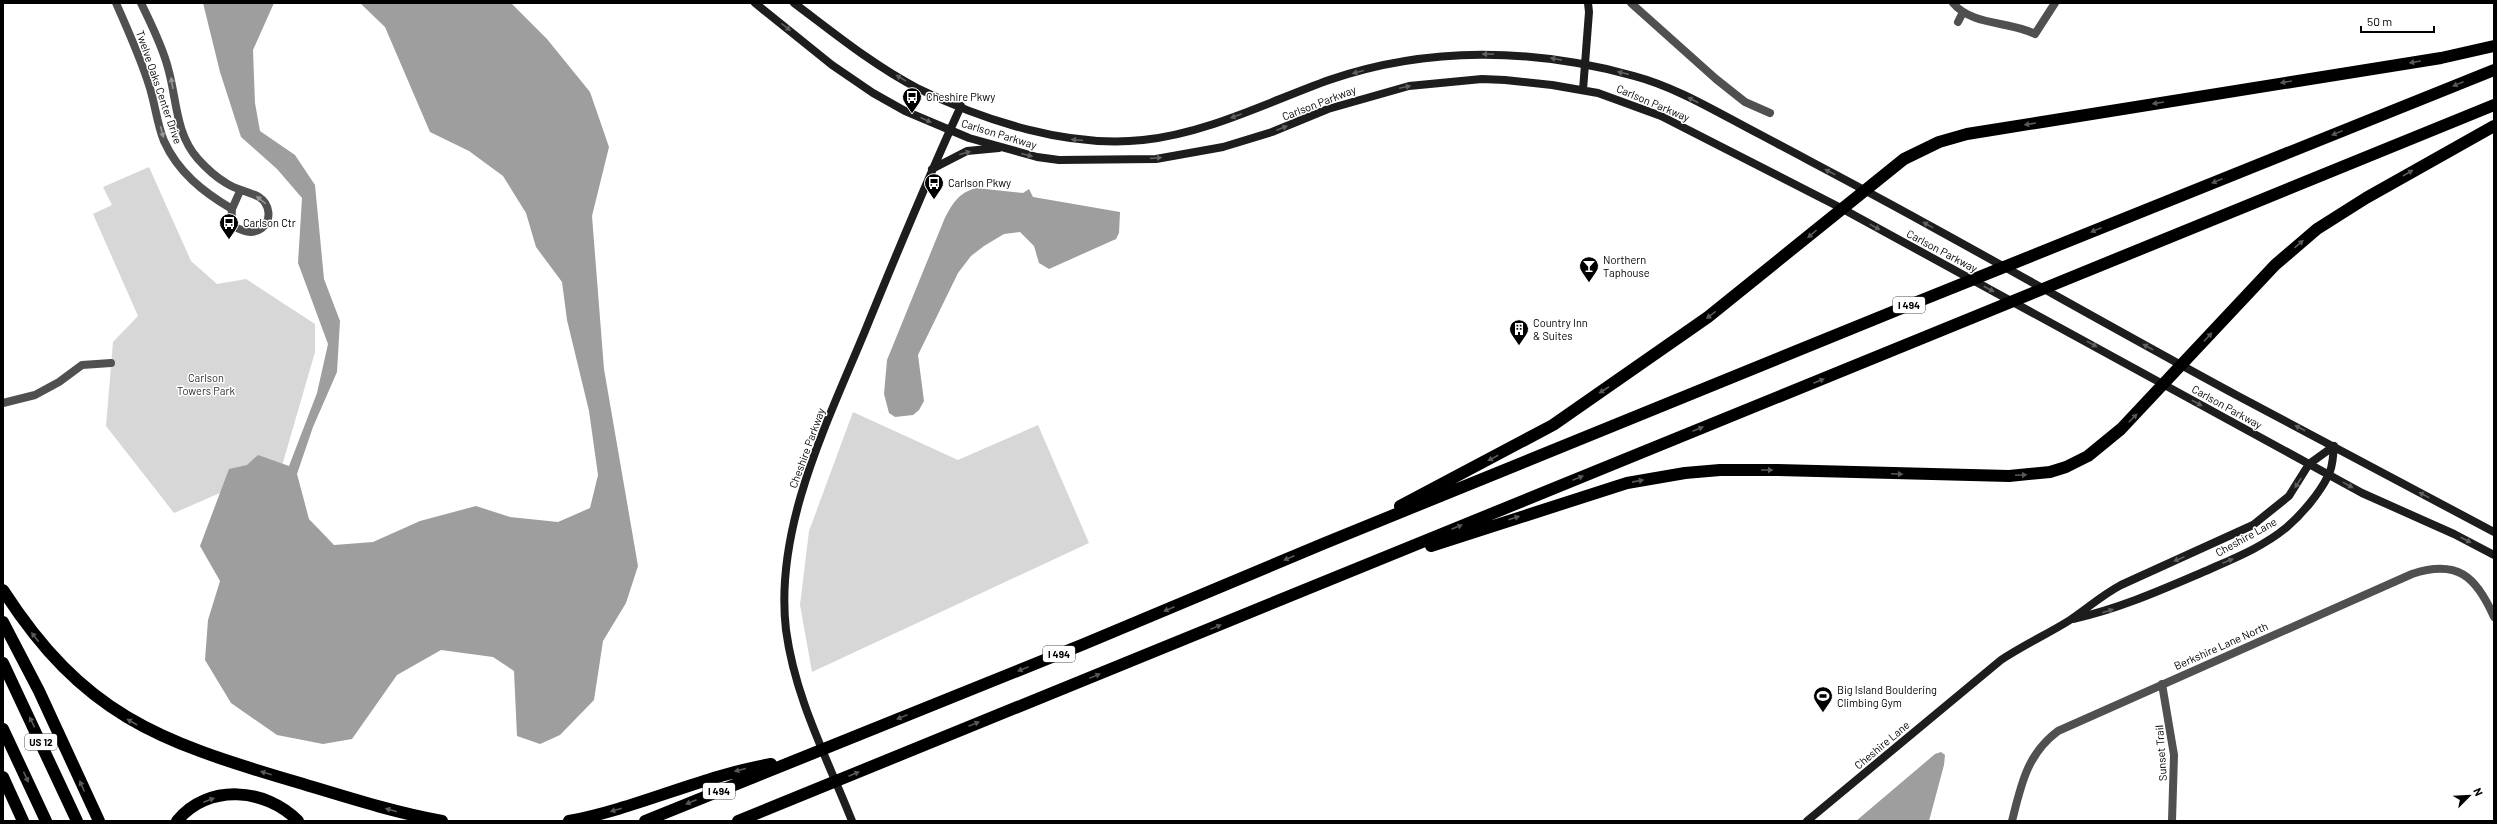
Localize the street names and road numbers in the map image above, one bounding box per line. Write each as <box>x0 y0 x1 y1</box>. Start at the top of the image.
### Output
street label: Twelve Oaks Center Drive <box>134 28 185 145</box>
street label: Carlson Parkway <box>1615 81 1692 124</box>
street label: Carlson Parkway <box>1280 82 1358 123</box>
street label: Carlson Parkway <box>960 116 1038 151</box>
street label: Carlson Parkway <box>1905 226 1980 275</box>
road number: I 494 <box>1893 297 1925 313</box>
street label: Carlson Parkway <box>2190 382 2265 431</box>
street label: Cheshire Parkway <box>786 406 827 490</box>
street label: Cheshire Lane <box>2213 514 2279 559</box>
street label: Berkshire Lane North <box>2172 619 2270 672</box>
road number: I 494 <box>1043 646 1075 662</box>
street label: Cheshire Lane <box>1851 718 1912 771</box>
street label: Sunset Trail <box>2152 725 2169 781</box>
road number: US 12 <box>25 734 57 750</box>
road number: I 494 <box>703 783 735 799</box>

